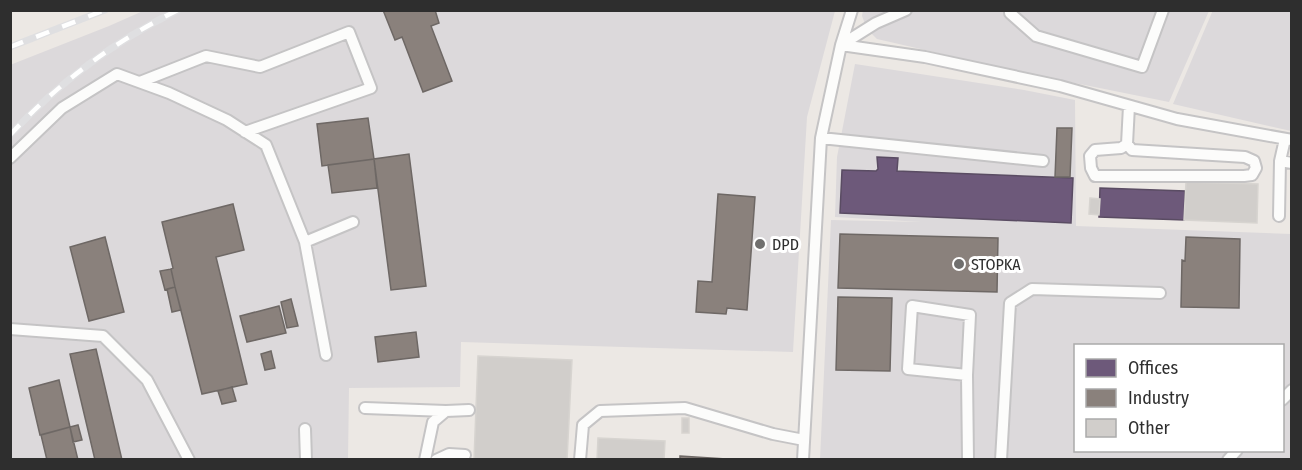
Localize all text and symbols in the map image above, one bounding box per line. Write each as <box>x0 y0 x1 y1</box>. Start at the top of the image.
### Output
place label: DPD <box>772 235 799 254</box>
marker: DPD <box>753 237 767 251</box>
place label: STOPKA <box>971 255 1021 274</box>
marker: STOPKA <box>952 257 966 271</box>
legend <box>1074 344 1284 452</box>
text: Offices <box>1128 357 1178 379</box>
text: Industry <box>1128 387 1189 409</box>
text: Other <box>1128 417 1171 439</box>

